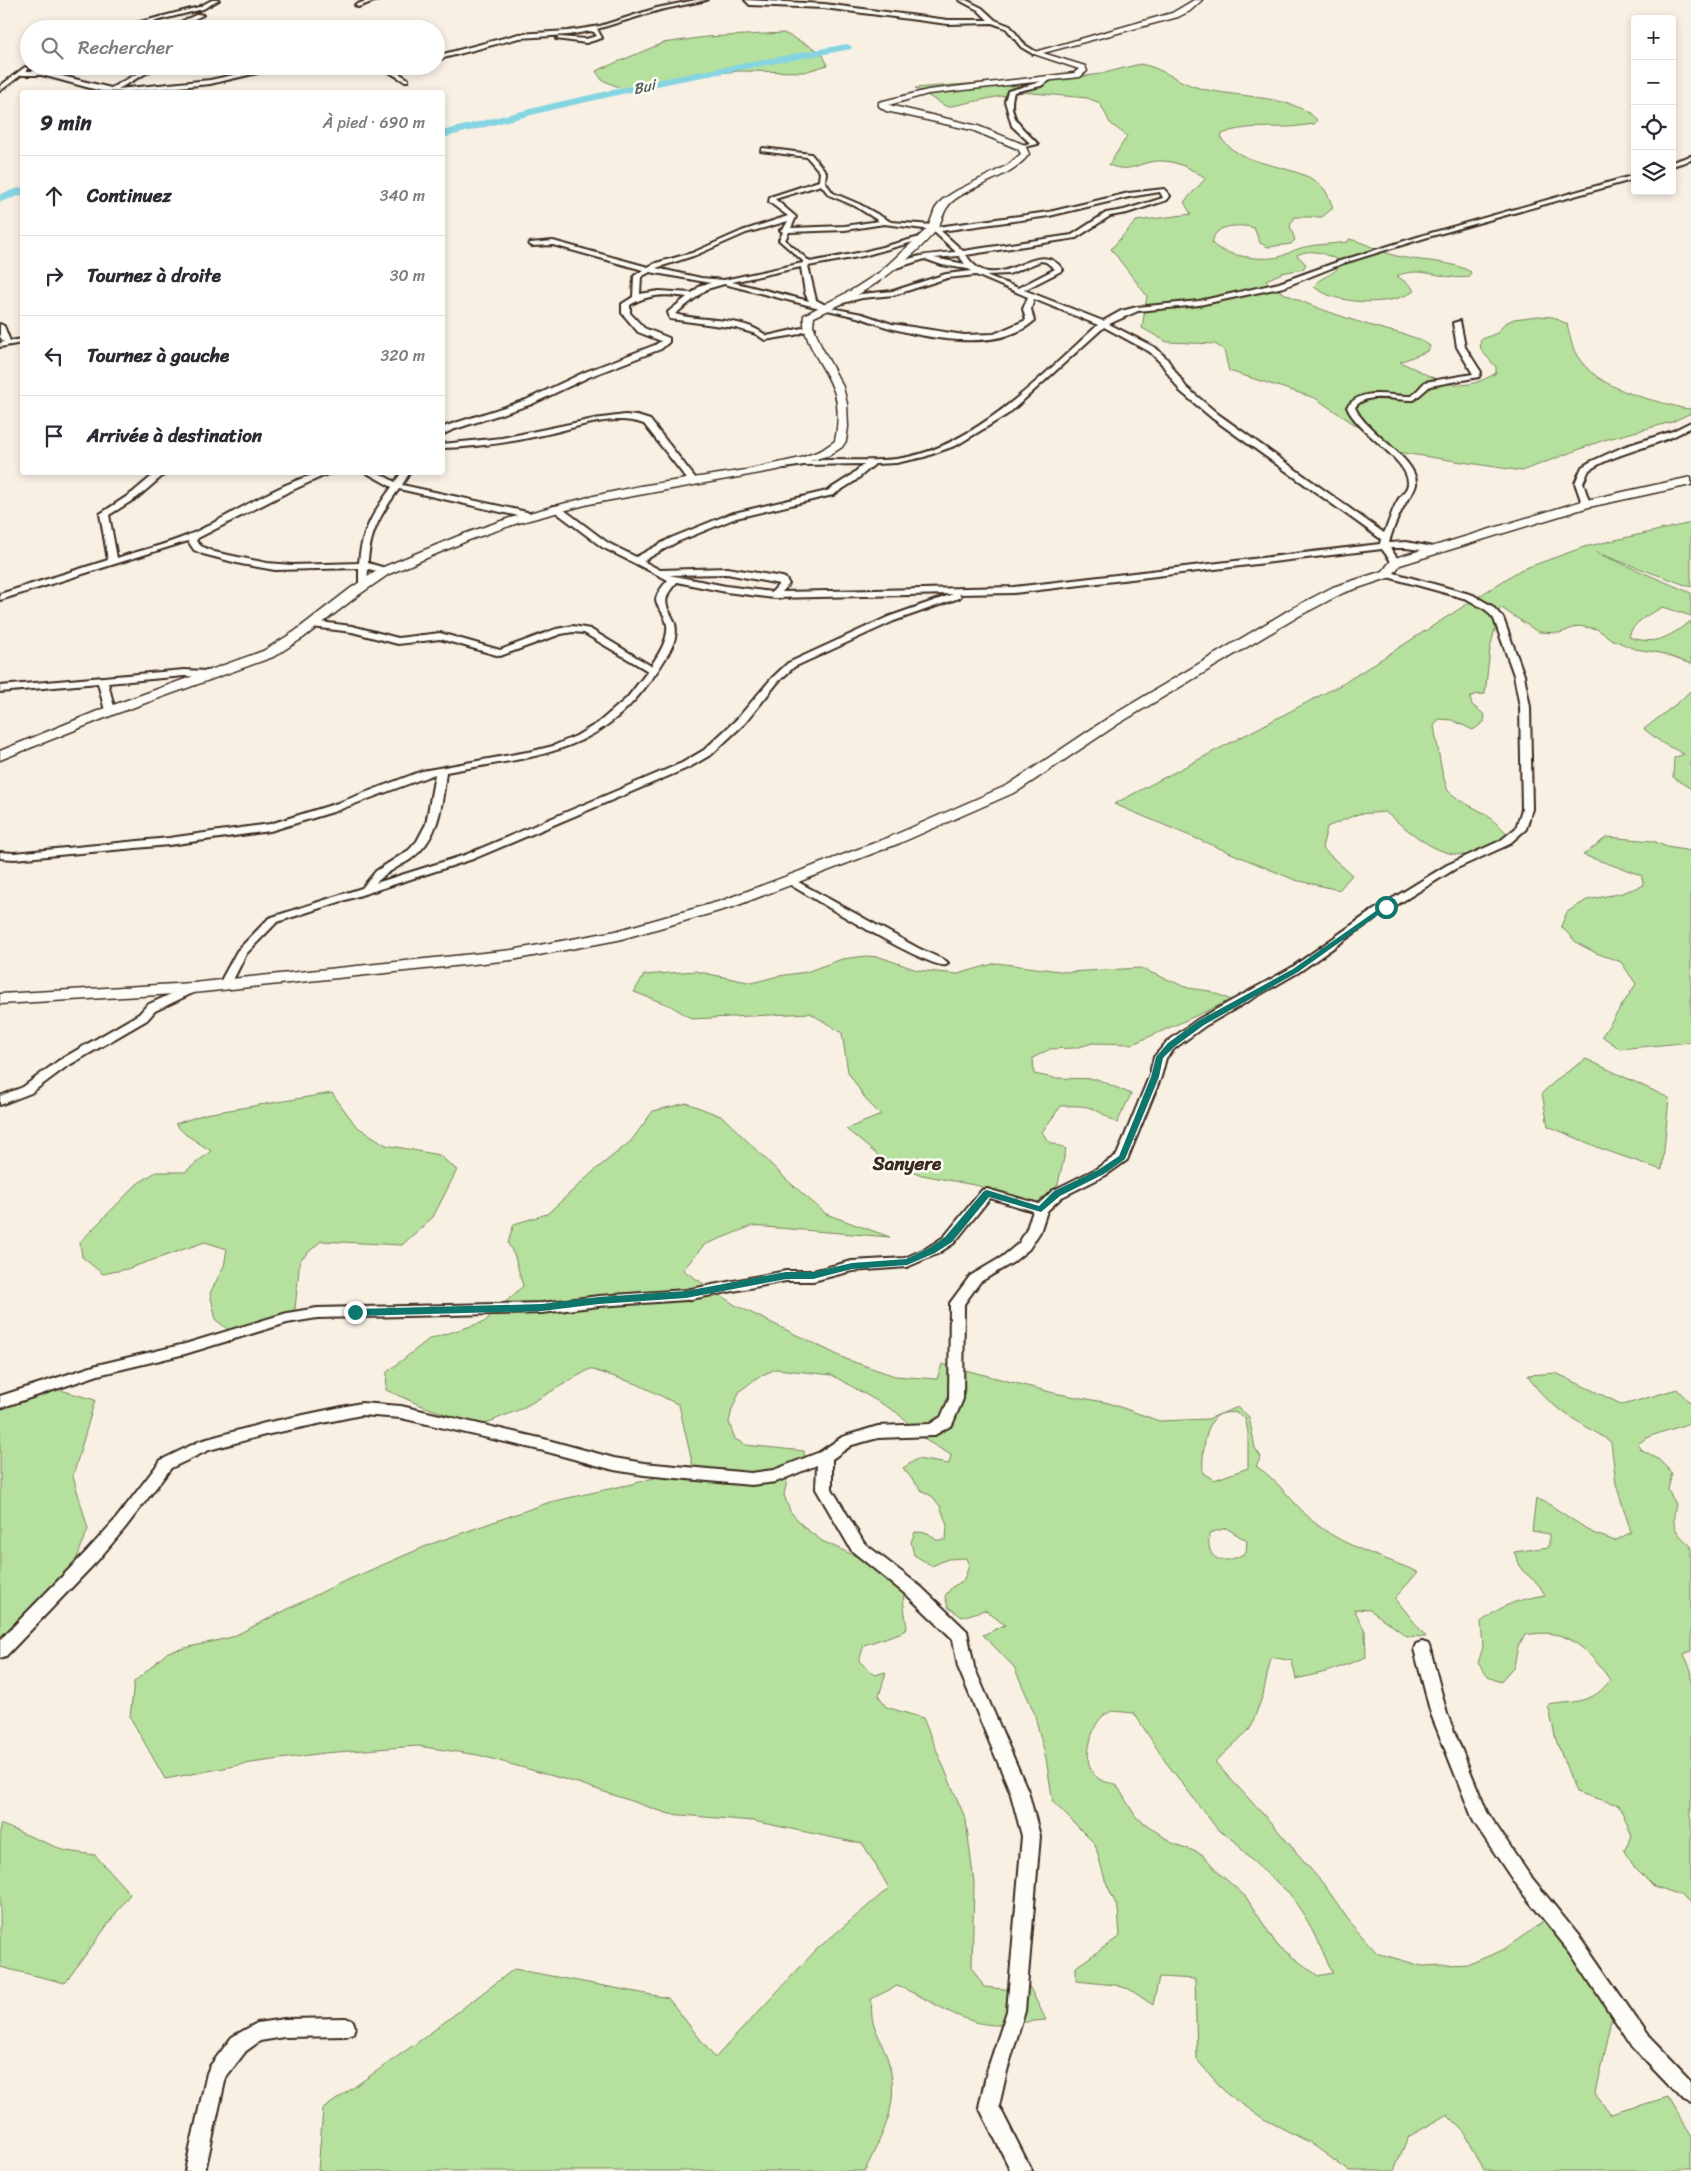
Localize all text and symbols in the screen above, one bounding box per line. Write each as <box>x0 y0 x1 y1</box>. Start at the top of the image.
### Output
map controls <box>1631 15 1676 195</box>
button: + <box>1631 15 1676 60</box>
search box <box>20 20 445 75</box>
text: Rechercher <box>78 31 173 64</box>
icon: search <box>38 34 66 62</box>
button: − <box>1631 60 1676 105</box>
water label: Bui <box>631 71 660 102</box>
text: 9 min <box>40 104 92 142</box>
button: locate <box>1631 105 1676 150</box>
text: À pied · 690 m <box>323 108 425 137</box>
button: layers <box>1631 150 1676 195</box>
text: Continuez <box>87 179 172 212</box>
text: 340 m <box>380 181 425 210</box>
icon: ahead <box>40 182 68 210</box>
text: Tournez à droite <box>87 259 221 292</box>
text: 30 m <box>390 261 425 290</box>
icon: right <box>40 262 68 290</box>
text: Tournez à gauche <box>87 339 229 372</box>
text: 320 m <box>380 341 425 370</box>
icon: left <box>40 342 68 370</box>
text: Arrivée à destination <box>87 419 262 452</box>
icon: arrive <box>40 422 68 450</box>
route start <box>1375 896 1398 919</box>
district label: Sanyere <box>872 1147 942 1180</box>
route end <box>344 1301 367 1324</box>

